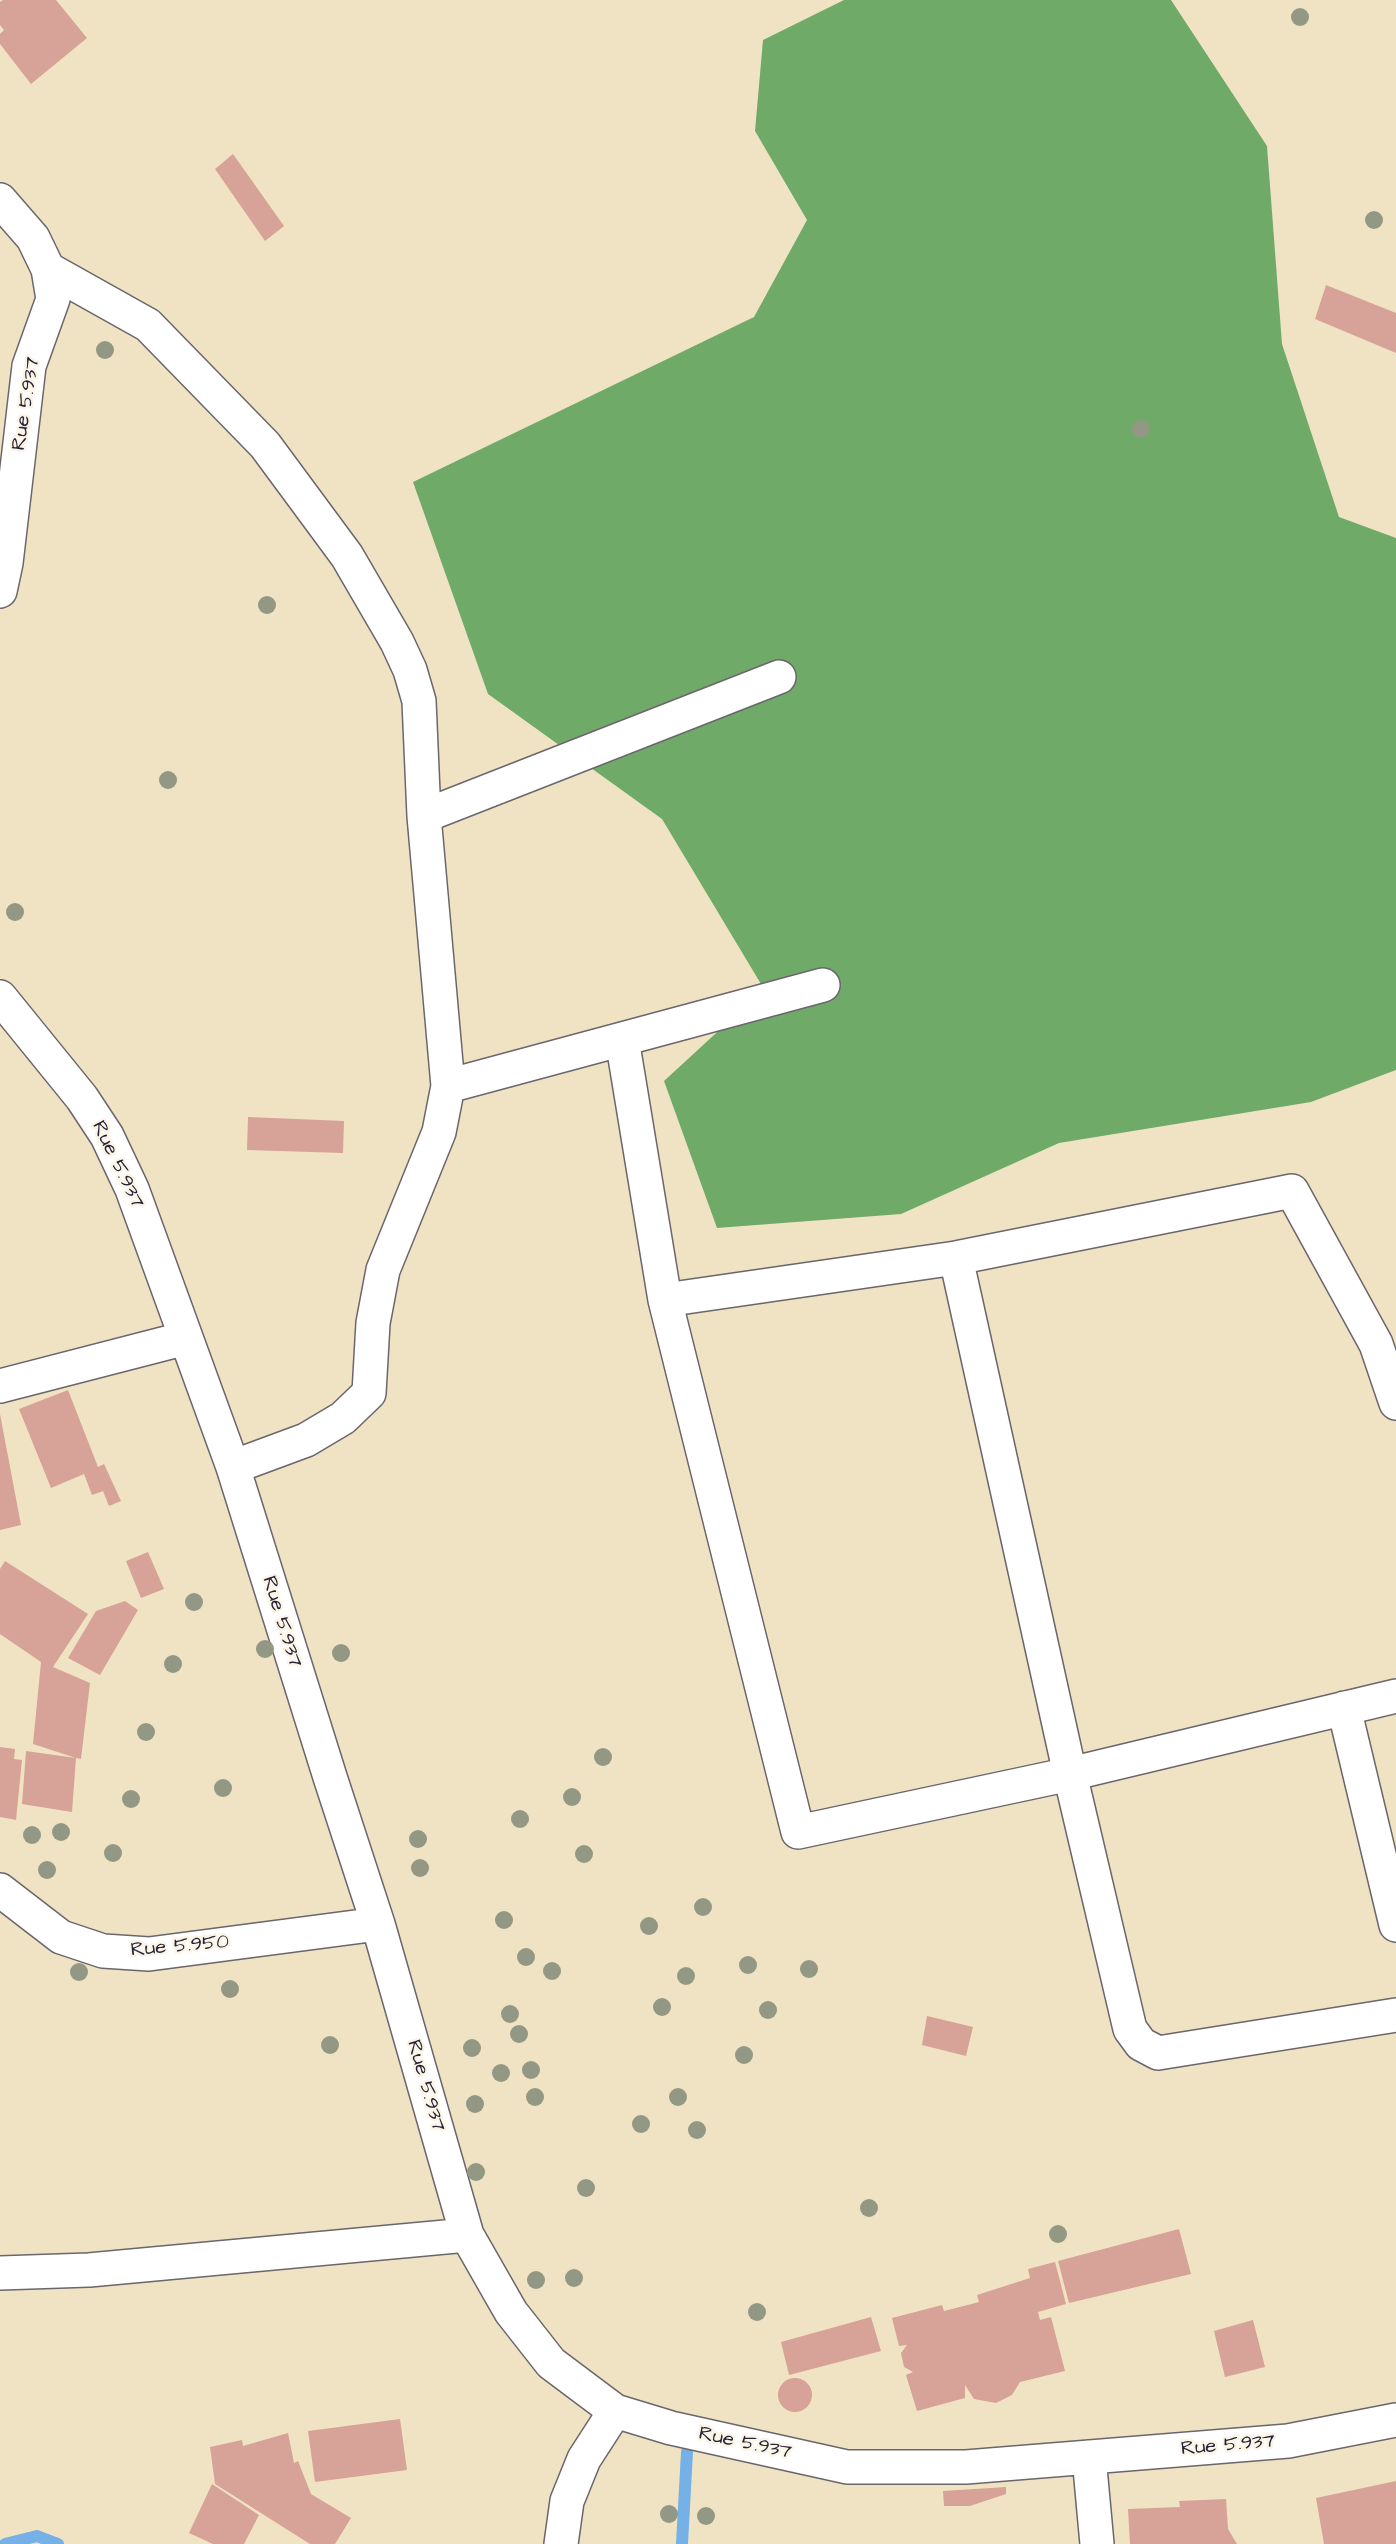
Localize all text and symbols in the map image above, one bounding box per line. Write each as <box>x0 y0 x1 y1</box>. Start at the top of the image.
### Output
street label: Rue 5.937 <box>8 356 46 452</box>
street label: Rue 5.937 <box>86 1117 148 1213</box>
street label: Rue 5.937 <box>256 1574 306 1670</box>
street label: Rue 5.950 <box>130 1931 230 1963</box>
street label: Rue 5.937 <box>400 2037 450 2135</box>
street label: Rue 5.937 <box>696 2422 794 2466</box>
street label: Rue 5.937 <box>1180 2430 1276 2462</box>

